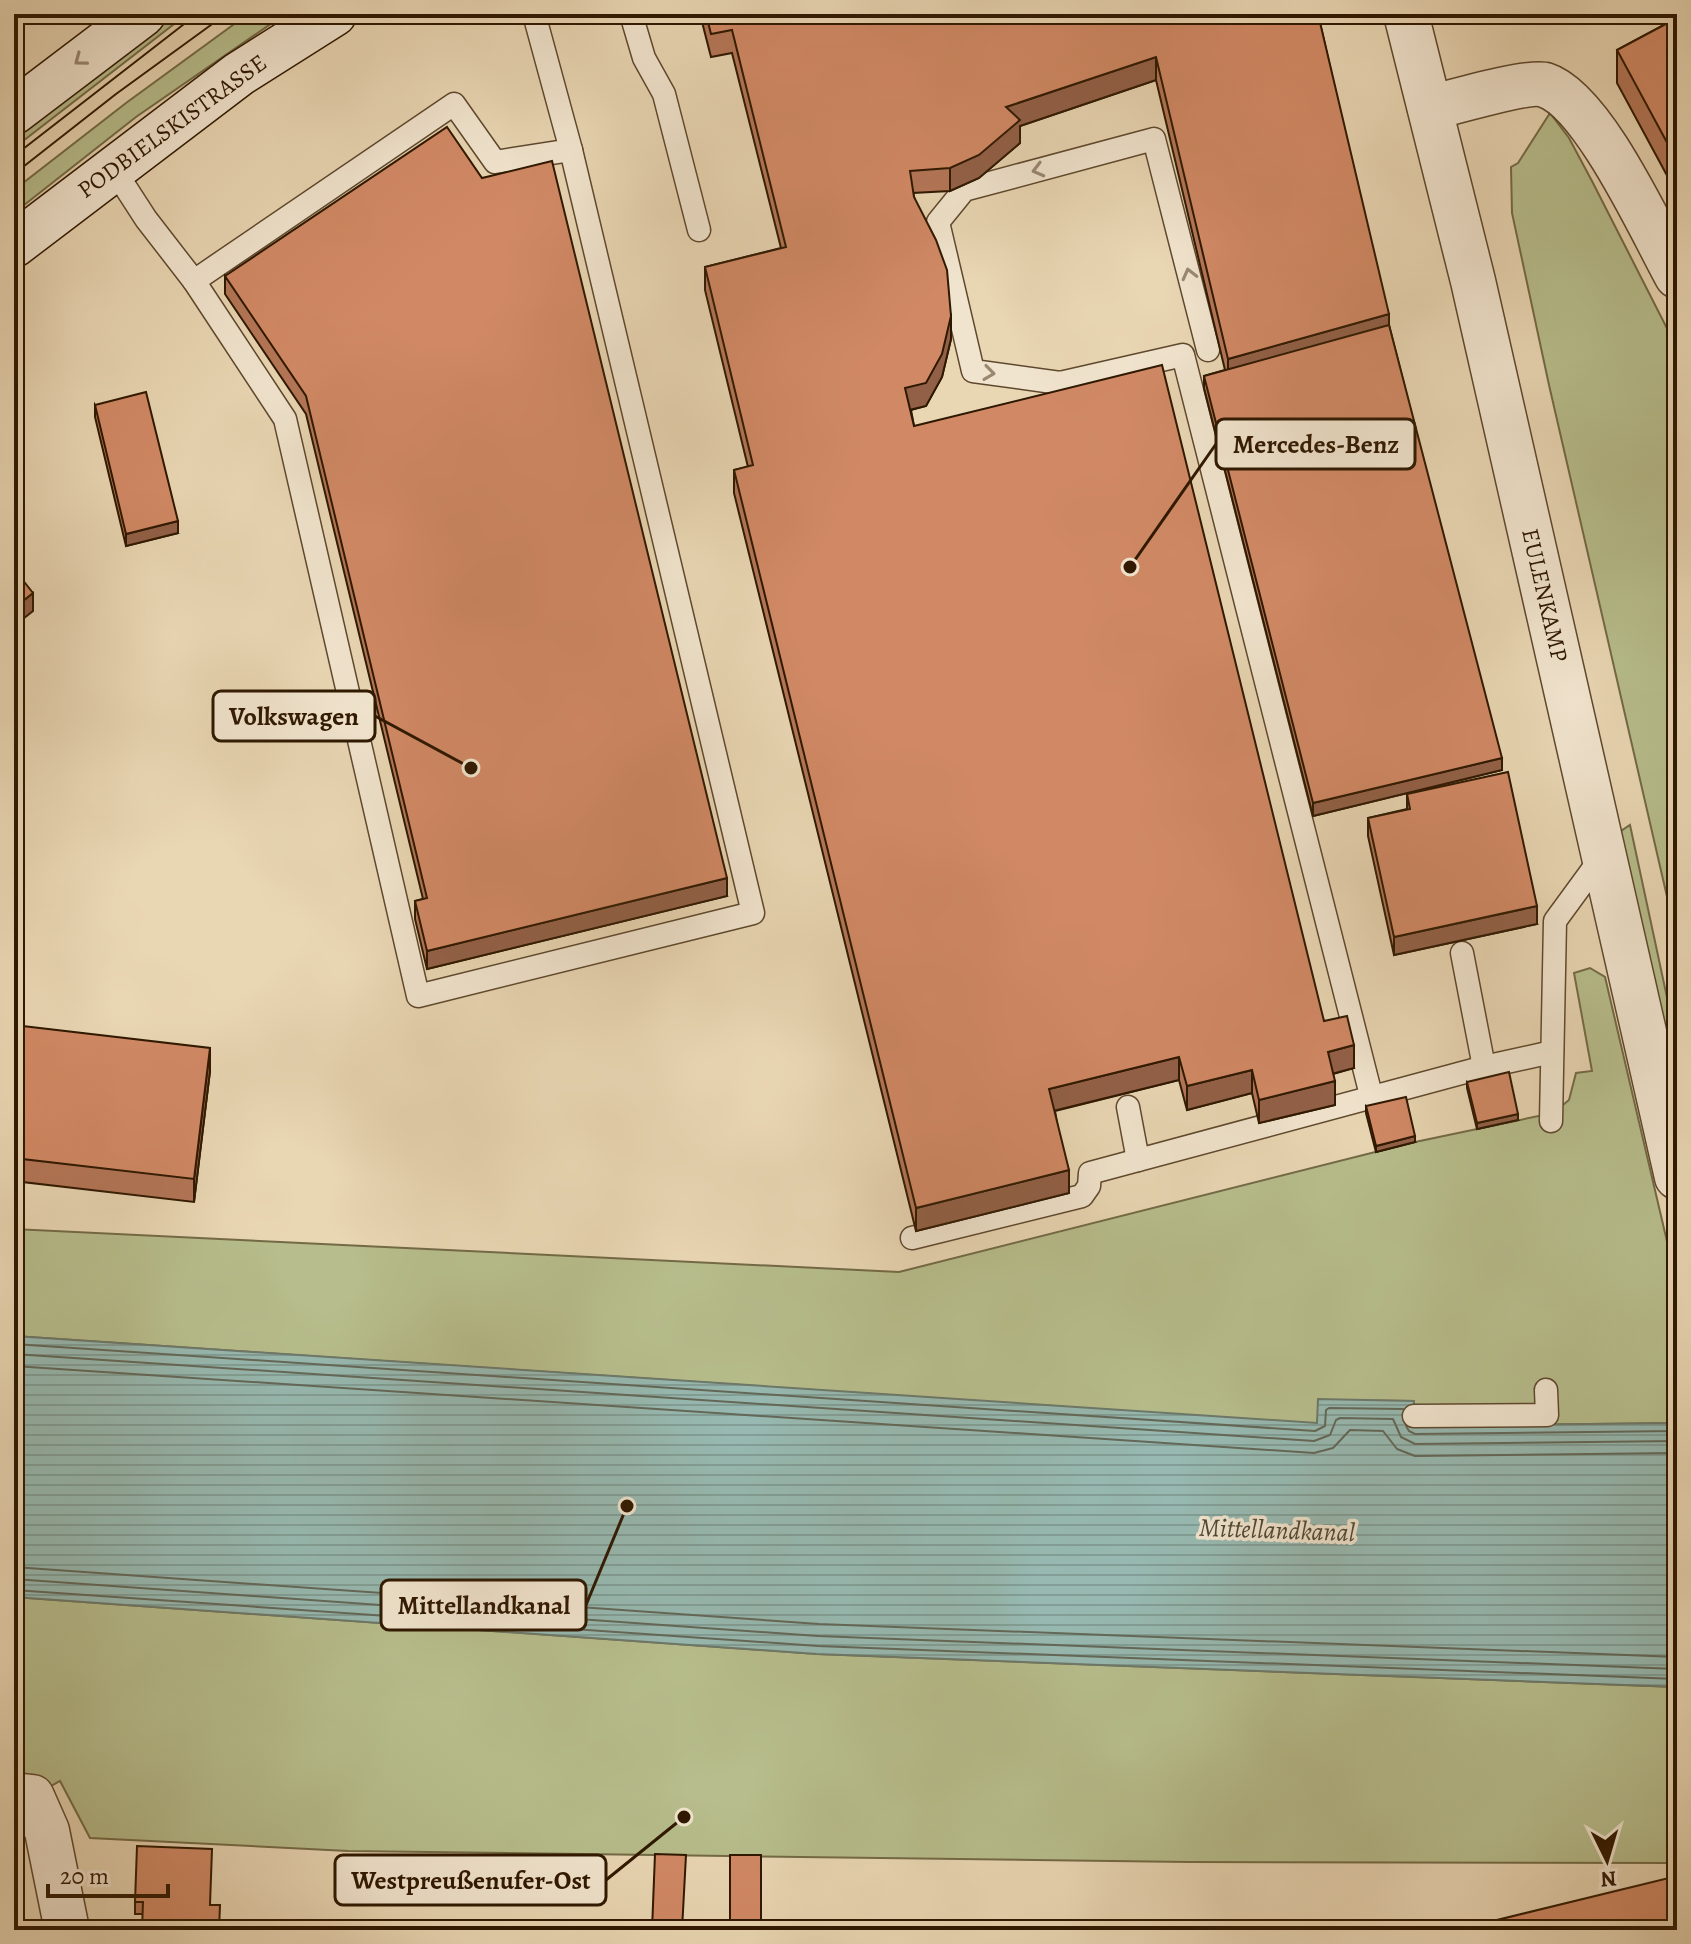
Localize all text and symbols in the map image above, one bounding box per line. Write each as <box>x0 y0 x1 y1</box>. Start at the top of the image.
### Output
street label: PODBIELSKISTRASSE <box>71 46 273 206</box>
one-way arrow <box>75 51 89 65</box>
one-way arrow <box>1032 161 1046 177</box>
one-way arrow <box>1182 268 1199 282</box>
one-way arrow <box>982 364 996 381</box>
callout: Mercedes-Benz <box>1216 419 1415 469</box>
text: Mercedes-Benz <box>1233 427 1399 462</box>
street label: EULENKAMP <box>1514 525 1576 665</box>
callout: Volkswagen <box>213 691 375 741</box>
text: Volkswagen <box>228 699 359 734</box>
water label: Mittellandkanal <box>1198 1510 1356 1550</box>
callout: Mittellandkanal <box>381 1580 586 1630</box>
text: Mittellandkanal <box>398 1588 571 1623</box>
north arrow <box>1567 1820 1647 1900</box>
scale bar <box>48 1848 168 1898</box>
callout: Westpreußenufer-Ost <box>335 1855 606 1905</box>
text: 20 m <box>60 1860 109 1892</box>
text: Westpreußenufer-Ost <box>350 1863 591 1898</box>
text: N <box>1599 1863 1618 1895</box>

